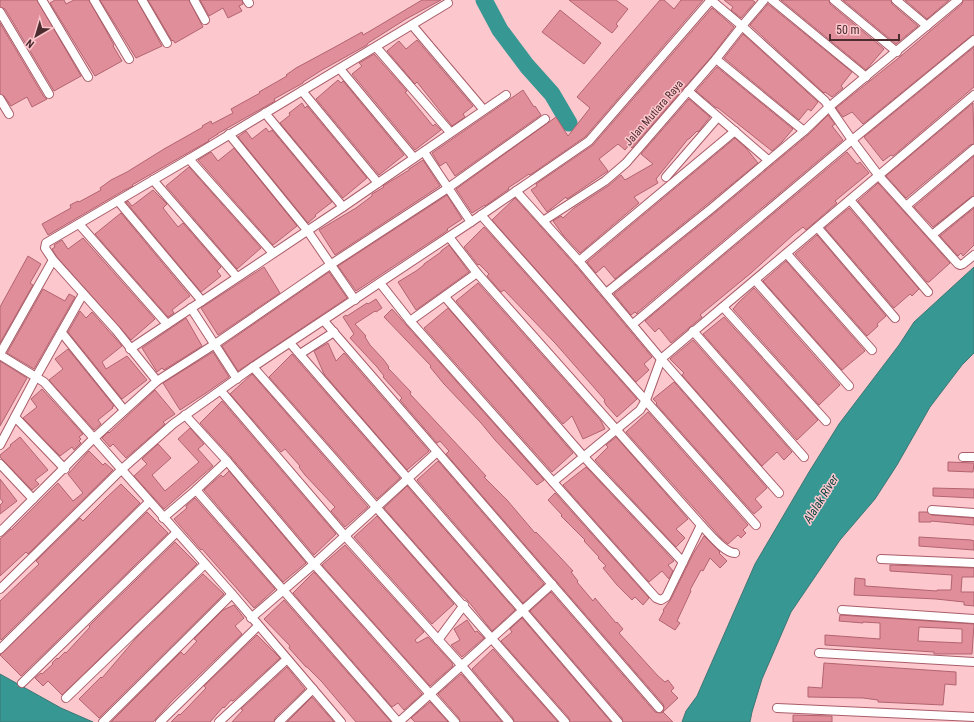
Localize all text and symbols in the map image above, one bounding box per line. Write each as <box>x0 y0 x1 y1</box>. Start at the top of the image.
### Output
north arrow <box>16 16 56 56</box>
scale bar <box>830 16 899 42</box>
text: 50 m <box>836 23 860 37</box>
text: N <box>23 36 37 51</box>
street label: Jalan Mutiara Raya <box>622 78 686 148</box>
water label: Alalak River <box>800 472 841 526</box>

